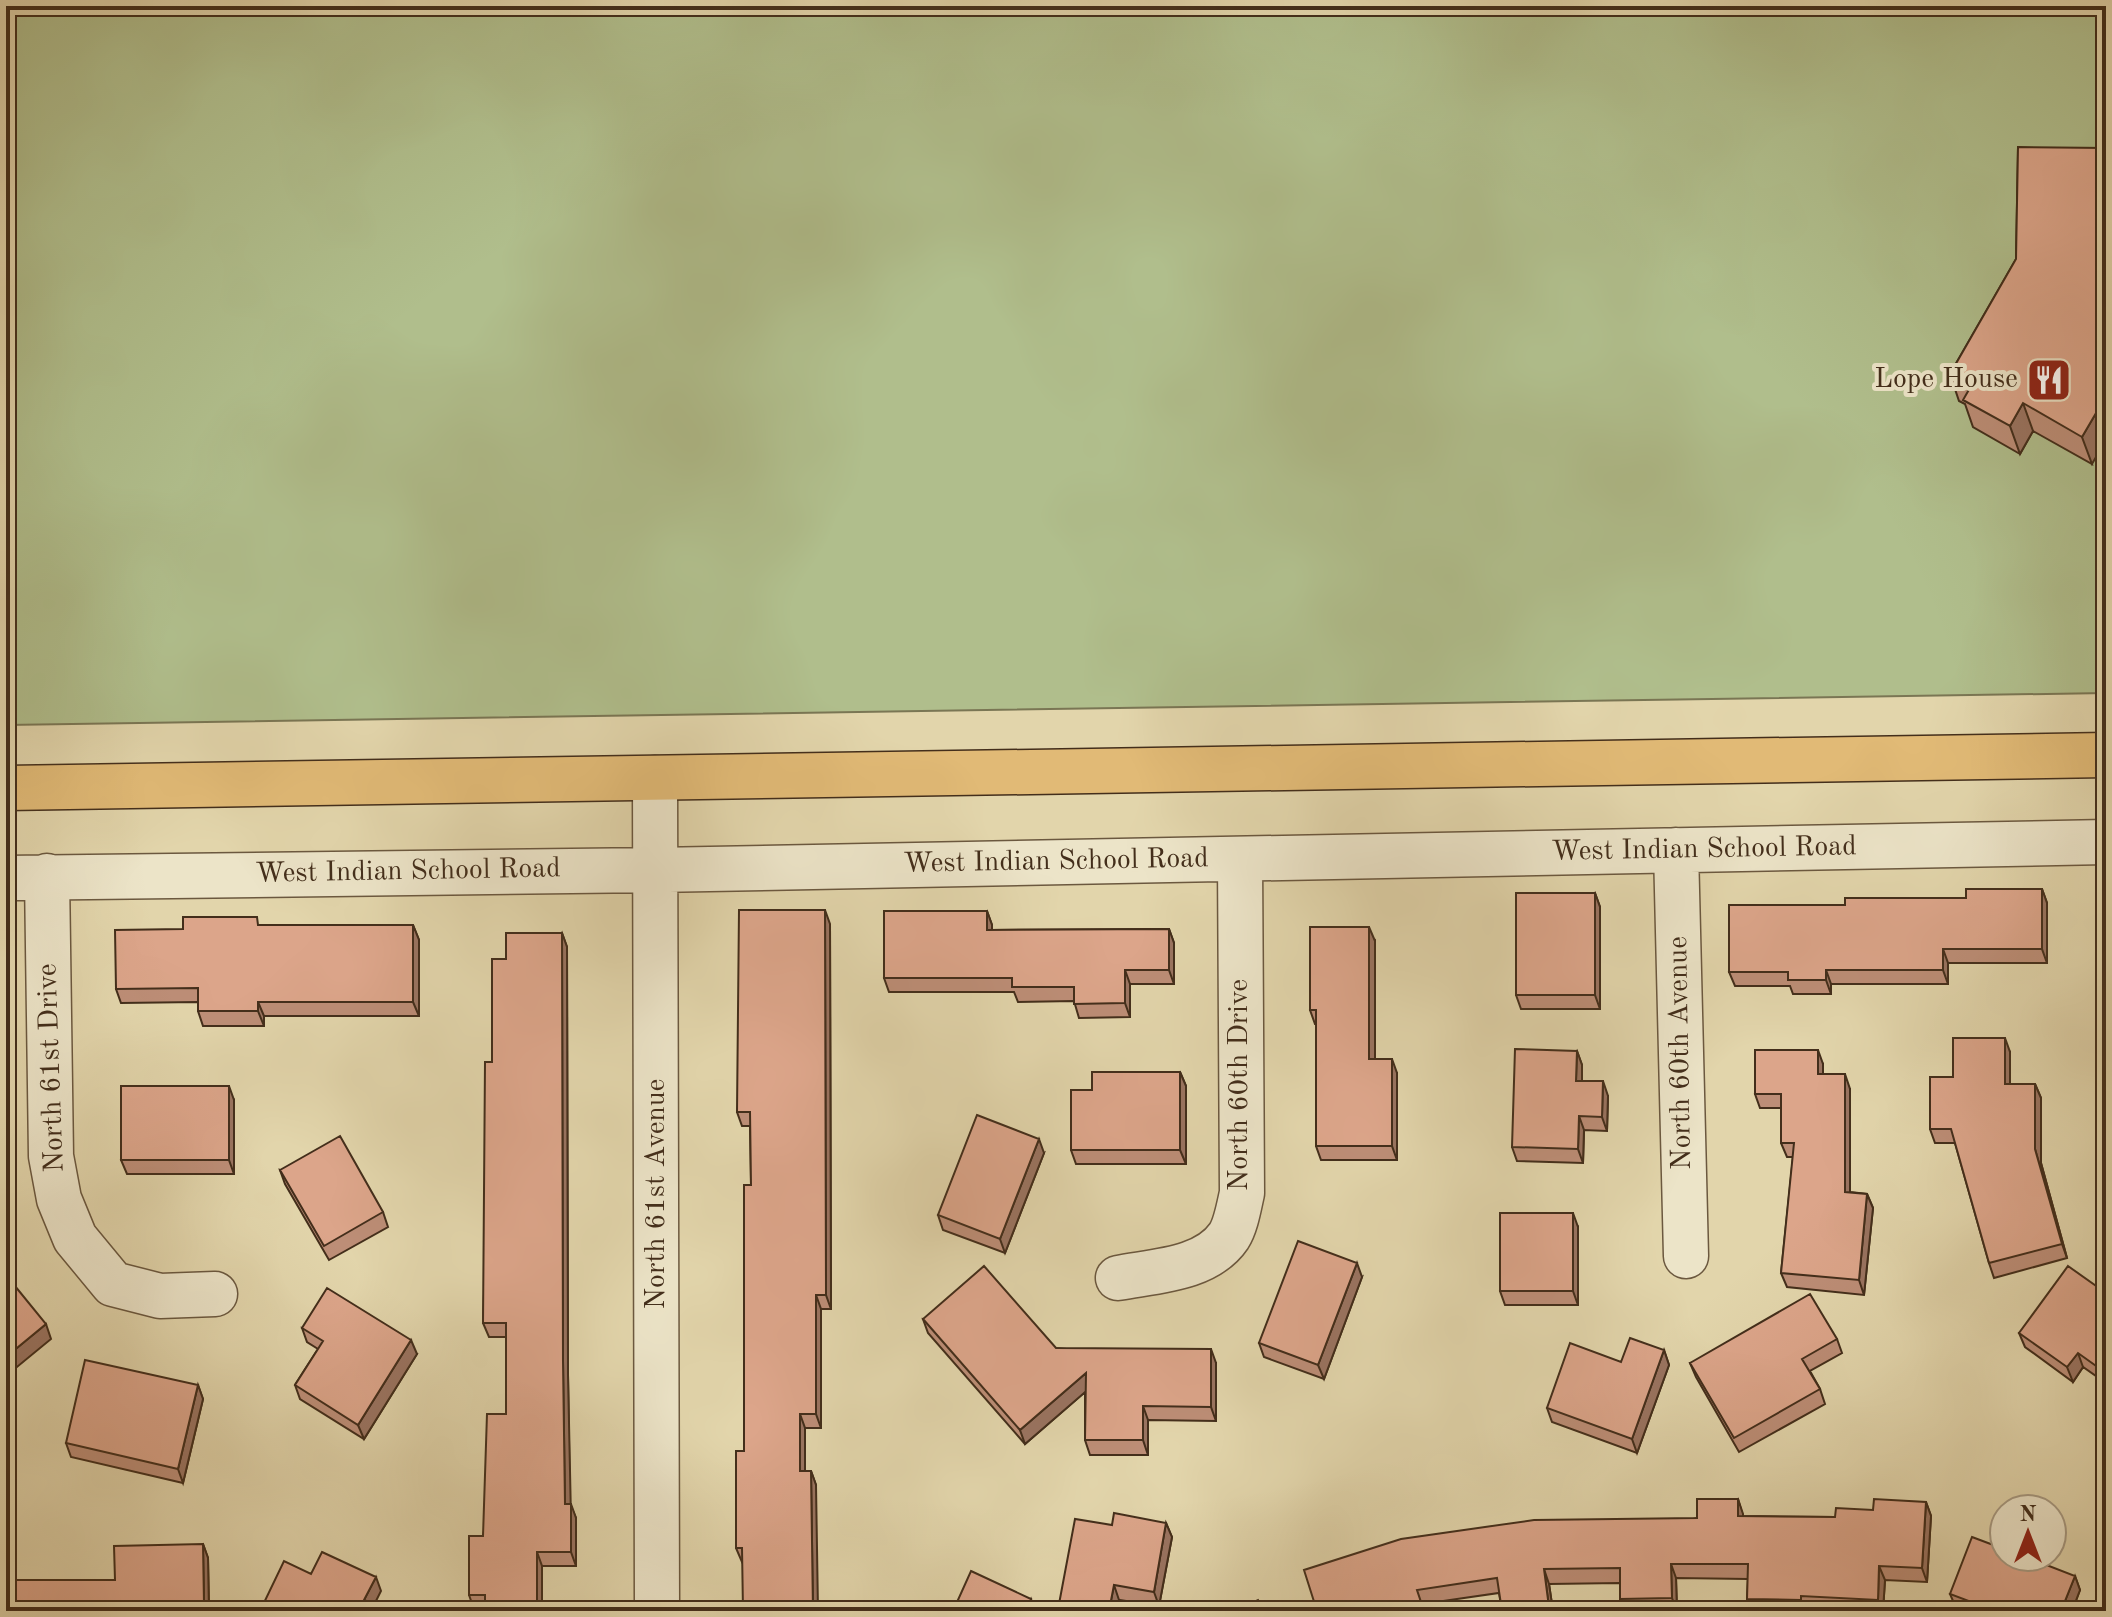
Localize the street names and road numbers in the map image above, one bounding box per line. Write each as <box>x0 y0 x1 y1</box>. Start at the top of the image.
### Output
street label: West Indian School Road <box>1551 833 1857 867</box>
street label: West Indian School Road <box>903 845 1209 879</box>
street label: West Indian School Road <box>255 855 561 889</box>
street label: North 60th Avenue <box>1665 936 1697 1170</box>
street label: North 61st Drive <box>34 963 70 1173</box>
street label: North 60th Drive <box>1226 979 1254 1191</box>
street label: North 61st Avenue <box>643 1078 671 1310</box>

